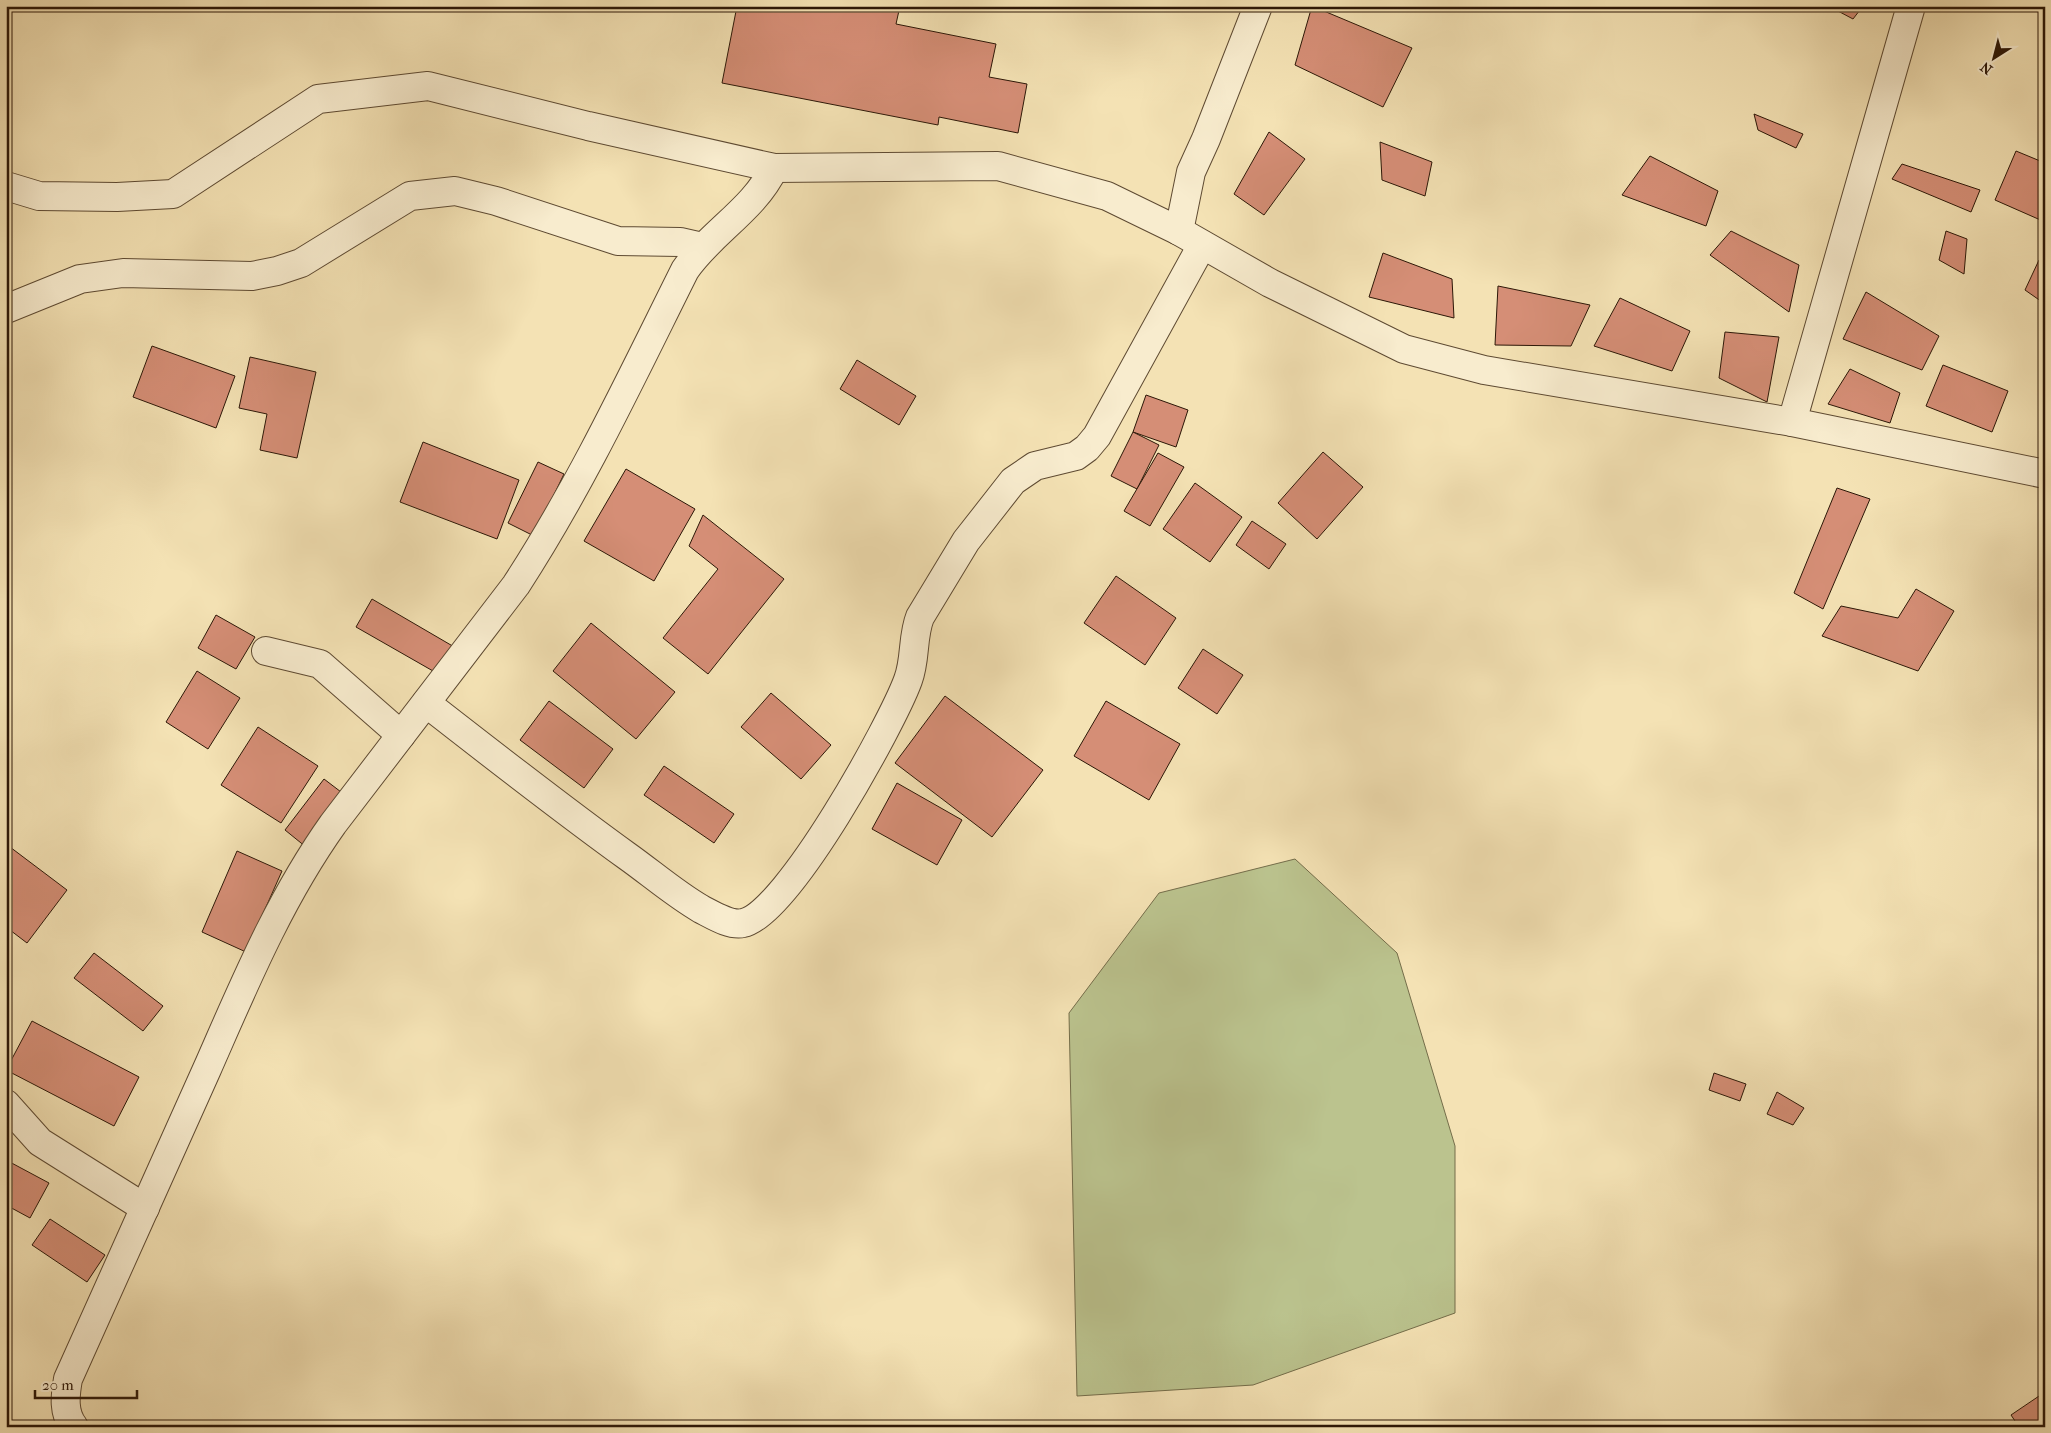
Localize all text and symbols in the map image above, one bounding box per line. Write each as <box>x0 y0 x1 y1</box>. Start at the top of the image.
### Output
north arrow <box>1968 32 2018 82</box>
text: N <box>1977 58 1996 78</box>
scale bar <box>35 1368 138 1400</box>
text: 20 m <box>42 1376 74 1394</box>

